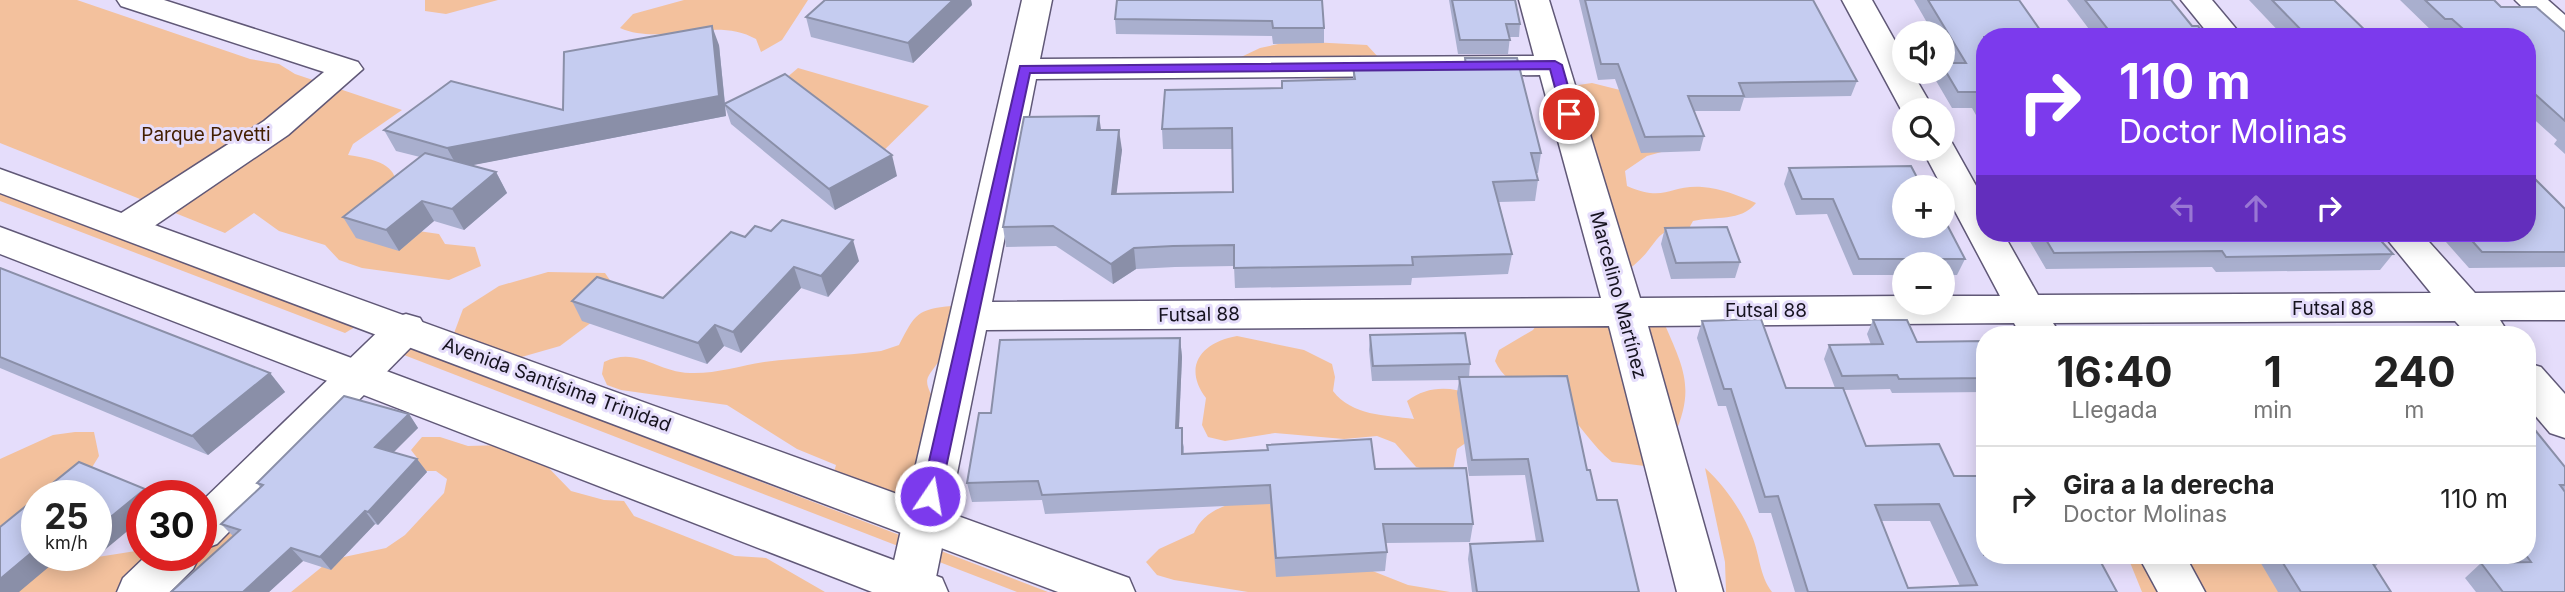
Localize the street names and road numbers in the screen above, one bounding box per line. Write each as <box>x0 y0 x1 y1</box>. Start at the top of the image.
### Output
street label: Marcelino Martínez <box>1585 209 1652 381</box>
street label: Futsal 88 <box>2292 297 2374 320</box>
street label: Futsal 88 <box>1725 299 1807 322</box>
street label: Futsal 88 <box>1158 302 1240 327</box>
street label: Avenida Santísima Trinidad <box>439 332 674 437</box>

